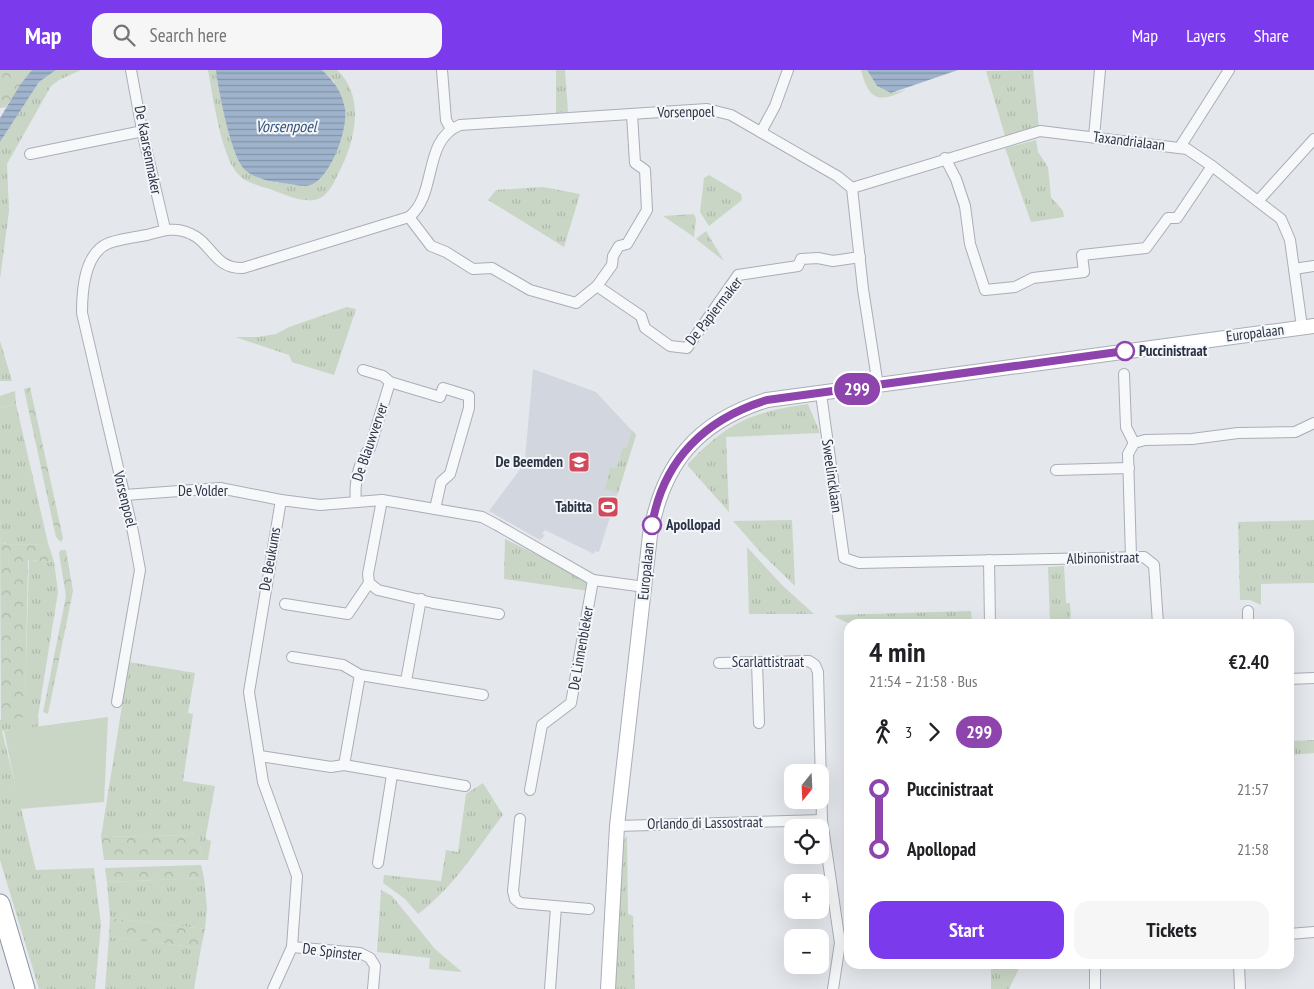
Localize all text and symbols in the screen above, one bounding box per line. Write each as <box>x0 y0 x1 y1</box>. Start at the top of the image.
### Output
search box <box>92 13 442 58</box>
text: Map <box>25 20 62 51</box>
icon: search <box>110 21 138 49</box>
text: Search here <box>150 23 227 47</box>
text: Map <box>1132 24 1158 47</box>
text: Layers <box>1186 24 1226 47</box>
text: Share <box>1254 24 1289 47</box>
street label: Vorsenpoel <box>656 101 715 122</box>
street label: De Kaarsenmaker <box>131 104 167 197</box>
water label: Vorsenpoel <box>255 116 318 136</box>
street label: Taxandrialaan <box>1092 127 1166 154</box>
street label: De Papiermaker <box>681 272 747 349</box>
street label: Europalaan <box>1225 320 1285 345</box>
marker: Puccinistraat <box>1115 341 1135 361</box>
place label: Puccinistraat <box>1139 341 1208 360</box>
line badge: 299 <box>828 373 886 405</box>
text: 299 <box>844 377 870 400</box>
street label: De Blauwverver <box>347 399 392 483</box>
street label: Sweelincklaan <box>818 438 847 514</box>
school or university icon: De Beemden <box>567 450 591 474</box>
place label: De Beemden <box>496 452 563 471</box>
street label: Vorsenpoel <box>109 468 142 529</box>
street label: De Volder <box>178 481 229 500</box>
sports icon: Tabitta <box>596 495 620 519</box>
place label: Tabitta <box>555 497 592 516</box>
marker: Apollopad <box>642 515 662 535</box>
place label: Apollopad <box>665 515 721 534</box>
street label: De Beukums <box>255 526 284 592</box>
street label: Europalaan <box>633 541 658 601</box>
street label: Albinonistraat <box>1066 547 1140 568</box>
street label: De Linnenbleker <box>564 604 597 691</box>
text: 4 min <box>869 633 926 670</box>
text: €2.40 <box>1229 650 1269 674</box>
street label: Scarlattistraat <box>732 652 804 671</box>
text: 21:54 – 21:58 · Bus <box>869 671 977 691</box>
icon: walk <box>869 718 897 746</box>
icon: forward <box>920 718 948 746</box>
text: 299 <box>966 720 992 743</box>
text: 3 <box>905 722 912 742</box>
north arrow <box>784 764 829 809</box>
map controls <box>784 764 829 974</box>
text: Puccinistraat <box>907 777 993 801</box>
text: 21:57 <box>1237 779 1269 799</box>
street label: Orlando di Lassostraat <box>647 812 763 833</box>
button: locate <box>784 819 829 864</box>
text: Apollopad <box>907 837 976 861</box>
text: 21:58 <box>1237 839 1269 859</box>
button: + <box>784 874 829 919</box>
button: Start <box>869 901 1064 959</box>
button: Tickets <box>1074 901 1269 959</box>
button: − <box>784 929 829 974</box>
street label: De Spinster <box>301 938 364 965</box>

